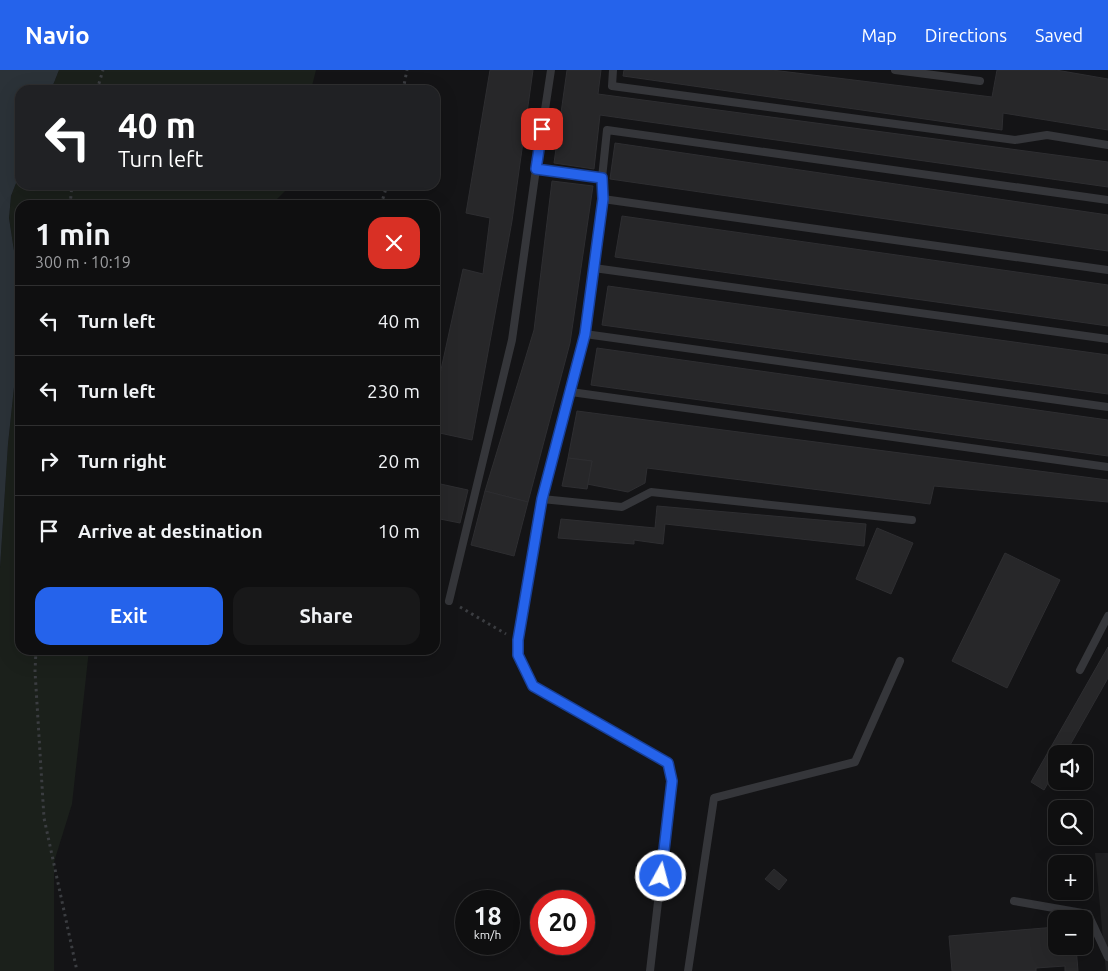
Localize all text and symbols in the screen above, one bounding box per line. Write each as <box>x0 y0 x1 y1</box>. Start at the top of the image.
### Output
text: Navio <box>25 22 90 49</box>
text: Map <box>861 25 897 45</box>
text: Directions <box>925 25 1007 45</box>
text: Saved <box>1035 25 1083 45</box>
icon: left <box>35 105 100 170</box>
text: 40 m <box>118 105 196 145</box>
pin <box>521 108 563 150</box>
icon: arrive <box>528 115 556 143</box>
text: Turn left <box>118 146 203 171</box>
text: 1 min <box>35 217 111 251</box>
button: close <box>368 217 420 269</box>
text: 300 m · 10:19 <box>35 253 131 271</box>
icon: left <box>35 307 63 335</box>
text: Turn left <box>78 310 156 332</box>
text: 40 m <box>378 310 420 332</box>
icon: left <box>35 377 63 405</box>
text: Turn left <box>78 380 156 402</box>
text: 230 m <box>367 380 420 402</box>
icon: right <box>35 447 63 475</box>
text: Turn right <box>78 450 166 472</box>
text: 20 m <box>378 450 420 472</box>
icon: arrive <box>35 517 63 545</box>
text: Arrive at destination <box>78 520 263 542</box>
text: 10 m <box>378 520 420 542</box>
button: Exit <box>35 587 223 645</box>
button: Share <box>233 587 420 645</box>
map controls <box>1048 745 1093 955</box>
button: sound <box>1048 745 1093 790</box>
button: search <box>1048 800 1093 845</box>
position arrow <box>634 849 686 901</box>
button: + <box>1048 855 1093 900</box>
speed limit sign: 20 <box>530 890 595 955</box>
text: 18 <box>473 902 502 930</box>
button: − <box>1048 910 1093 955</box>
text: km/h <box>474 928 501 941</box>

